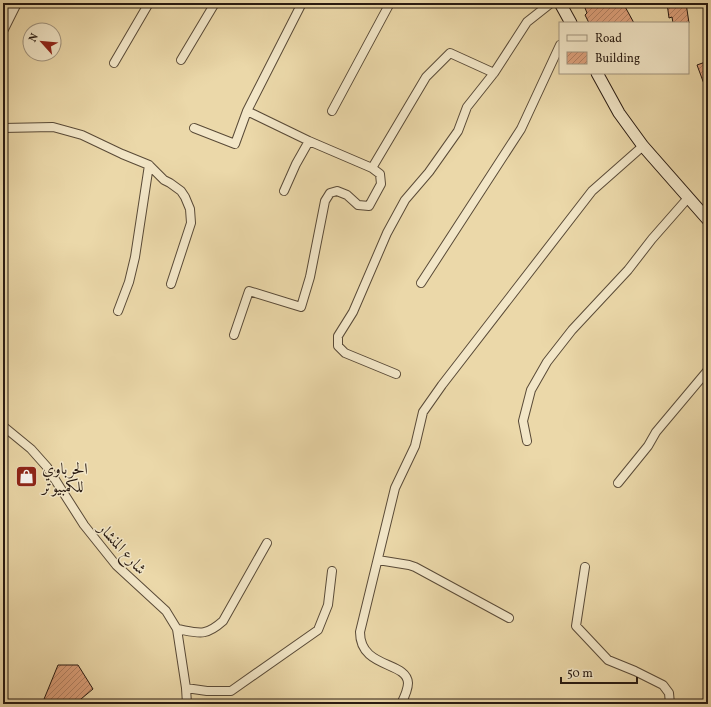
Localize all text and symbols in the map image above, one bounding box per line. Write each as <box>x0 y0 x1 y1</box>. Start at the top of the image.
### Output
north arrow <box>22 22 62 62</box>
legend <box>559 22 689 74</box>
text: N <box>26 31 43 45</box>
text: Road <box>595 31 622 47</box>
text: Building <box>595 51 640 67</box>
place label: الحرباوي للكمبيوتر <box>40 459 88 499</box>
shop icon: الحرباوي للكمبيوتر <box>13 464 39 490</box>
street label: شارع المنشار <box>90 517 151 581</box>
scale bar <box>561 659 637 685</box>
text: 50 m <box>567 666 593 682</box>

